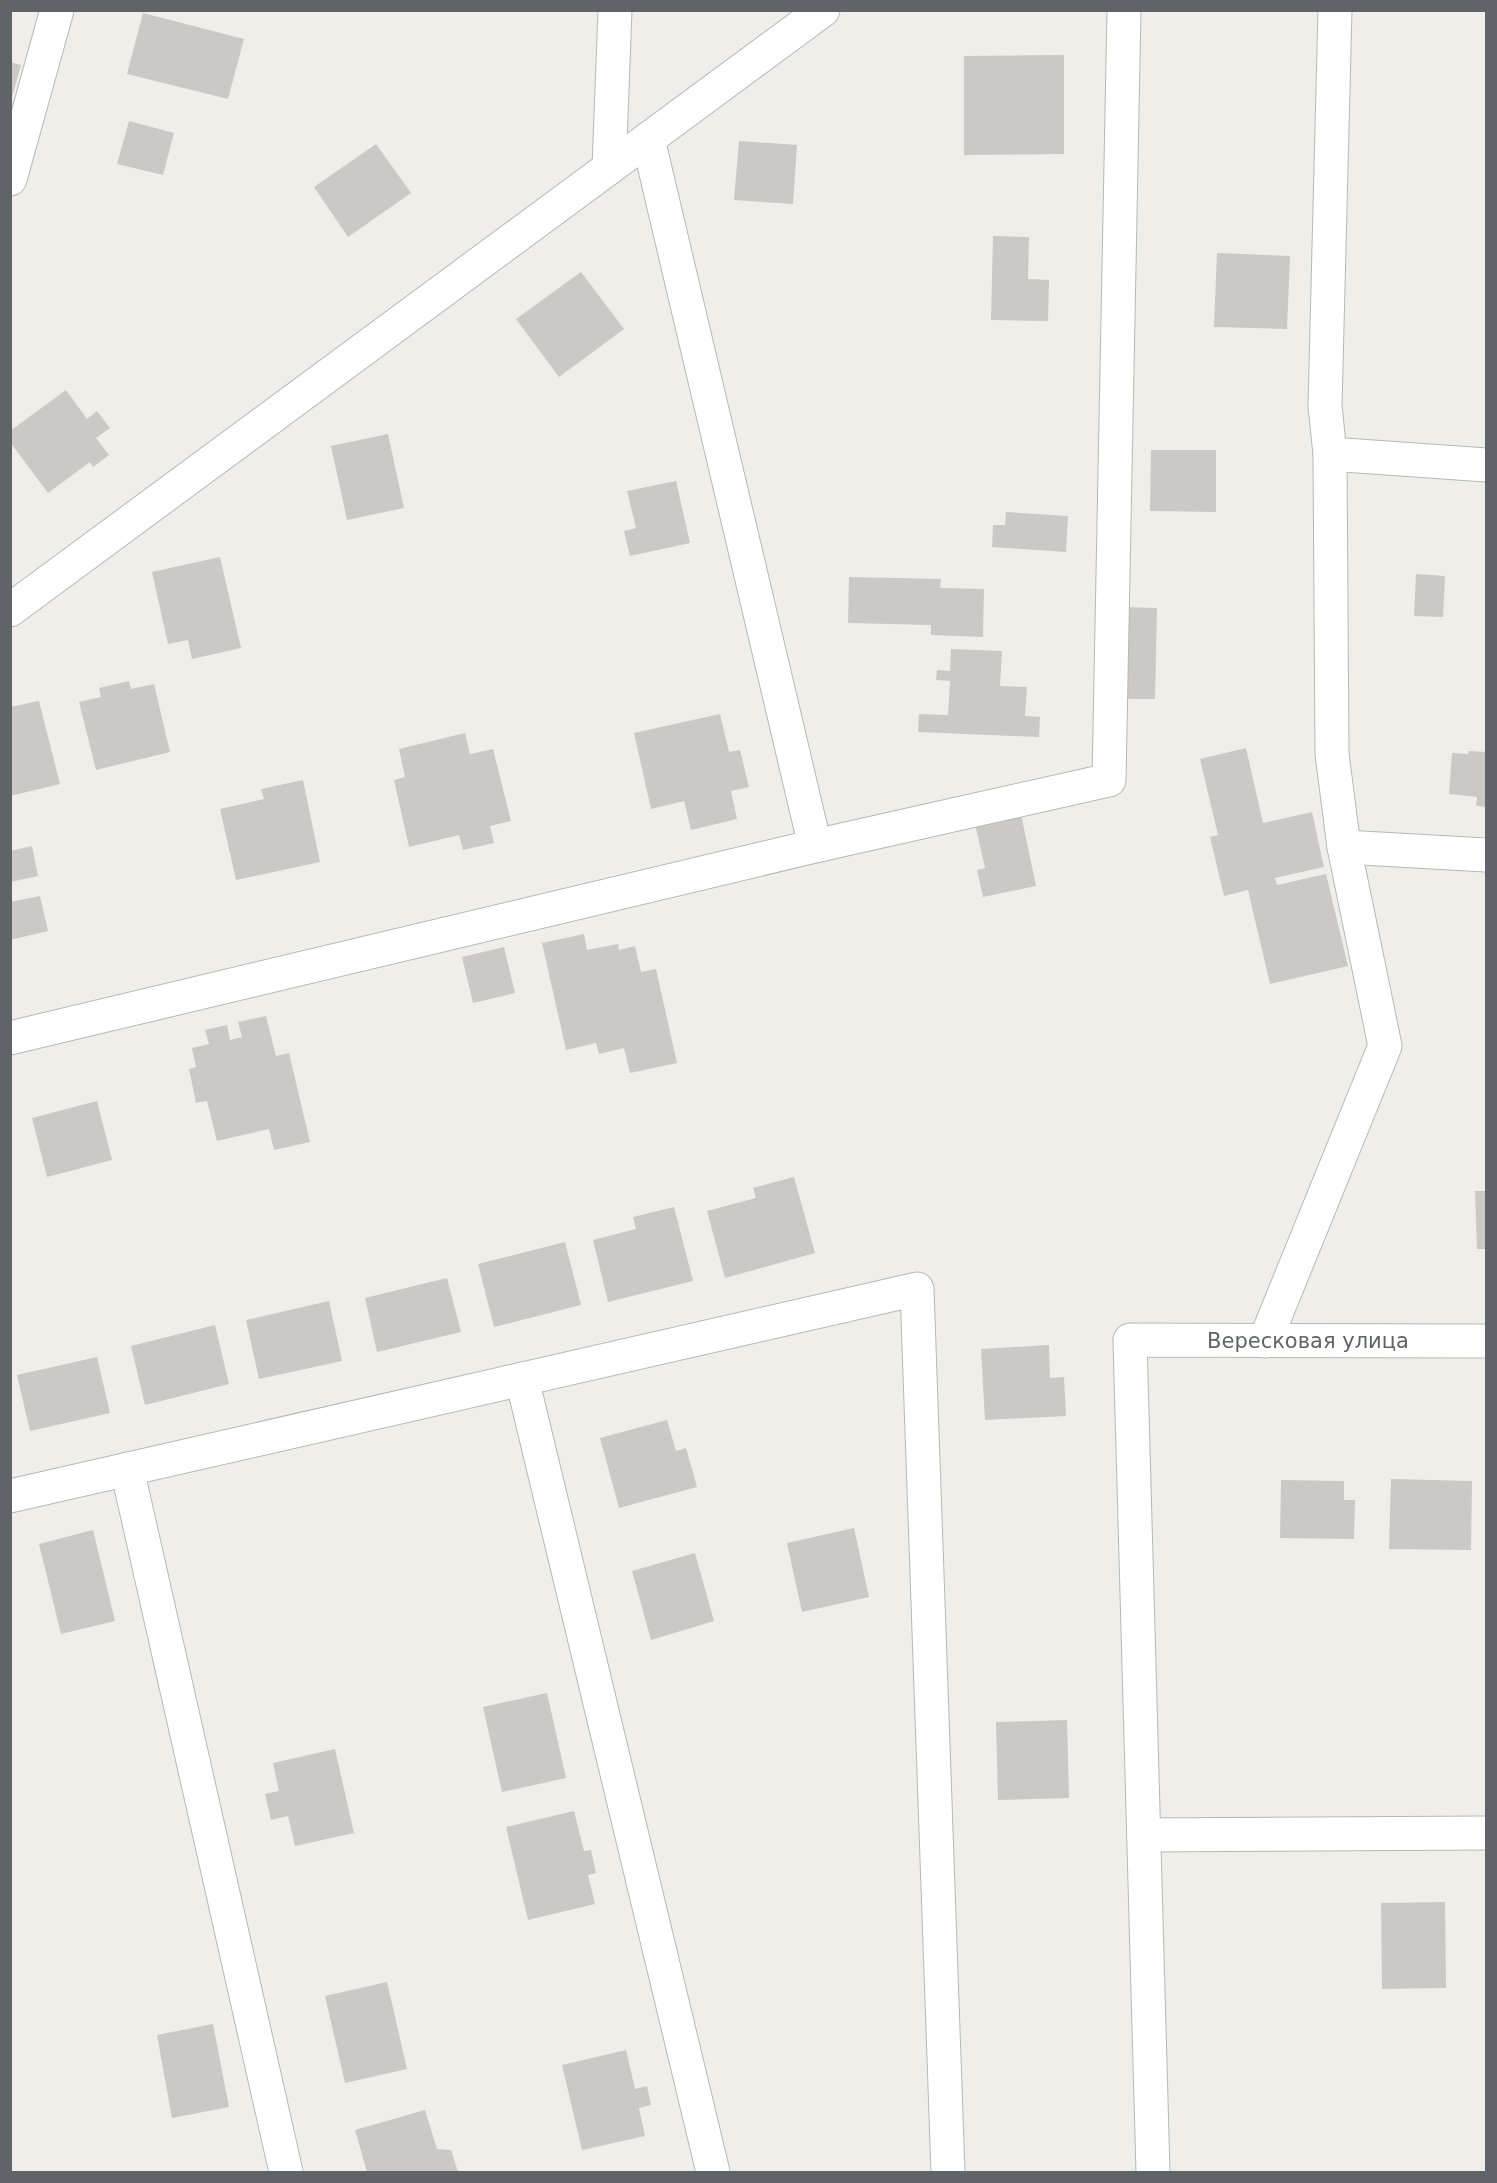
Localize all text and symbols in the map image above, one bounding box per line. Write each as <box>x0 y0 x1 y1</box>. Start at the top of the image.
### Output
street label: Вересковая улица <box>1207 1329 1409 1353</box>

